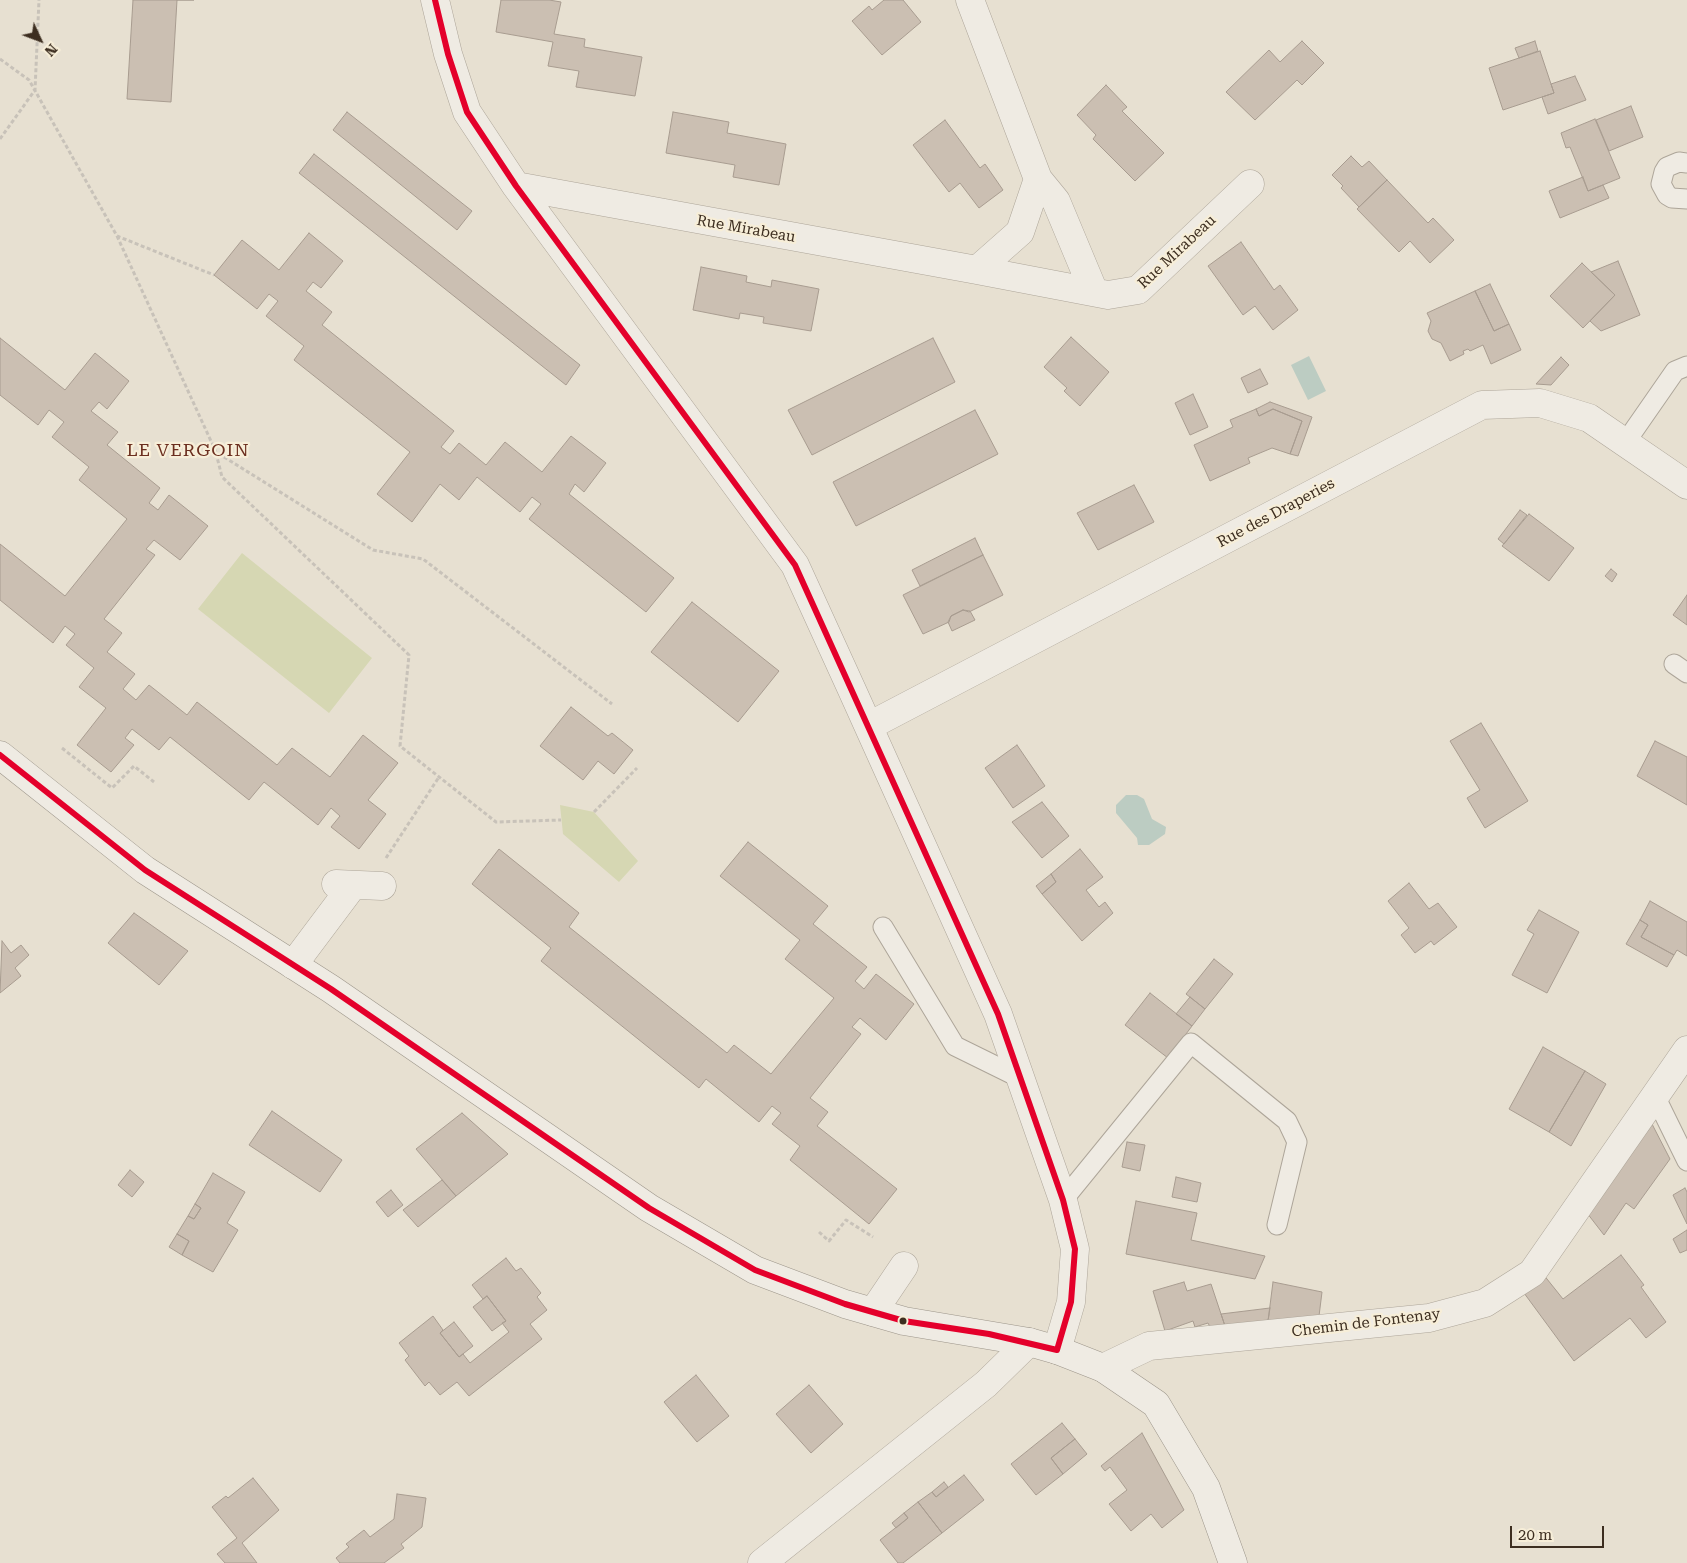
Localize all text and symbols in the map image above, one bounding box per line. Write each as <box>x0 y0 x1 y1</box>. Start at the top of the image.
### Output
north arrow <box>15 15 65 65</box>
text: N <box>41 41 60 60</box>
street label: Rue Mirabeau <box>695 211 797 247</box>
street label: Rue Mirabeau <box>1134 211 1220 293</box>
district label: LE VERGOIN <box>125 440 251 462</box>
street label: Rue des Draperies <box>1214 474 1338 552</box>
street label: Chemin de Fontenay <box>1291 1305 1441 1341</box>
unlabelled marker <box>898 1316 908 1326</box>
scale bar <box>1512 1516 1606 1548</box>
text: 20 m <box>1518 1526 1552 1544</box>

